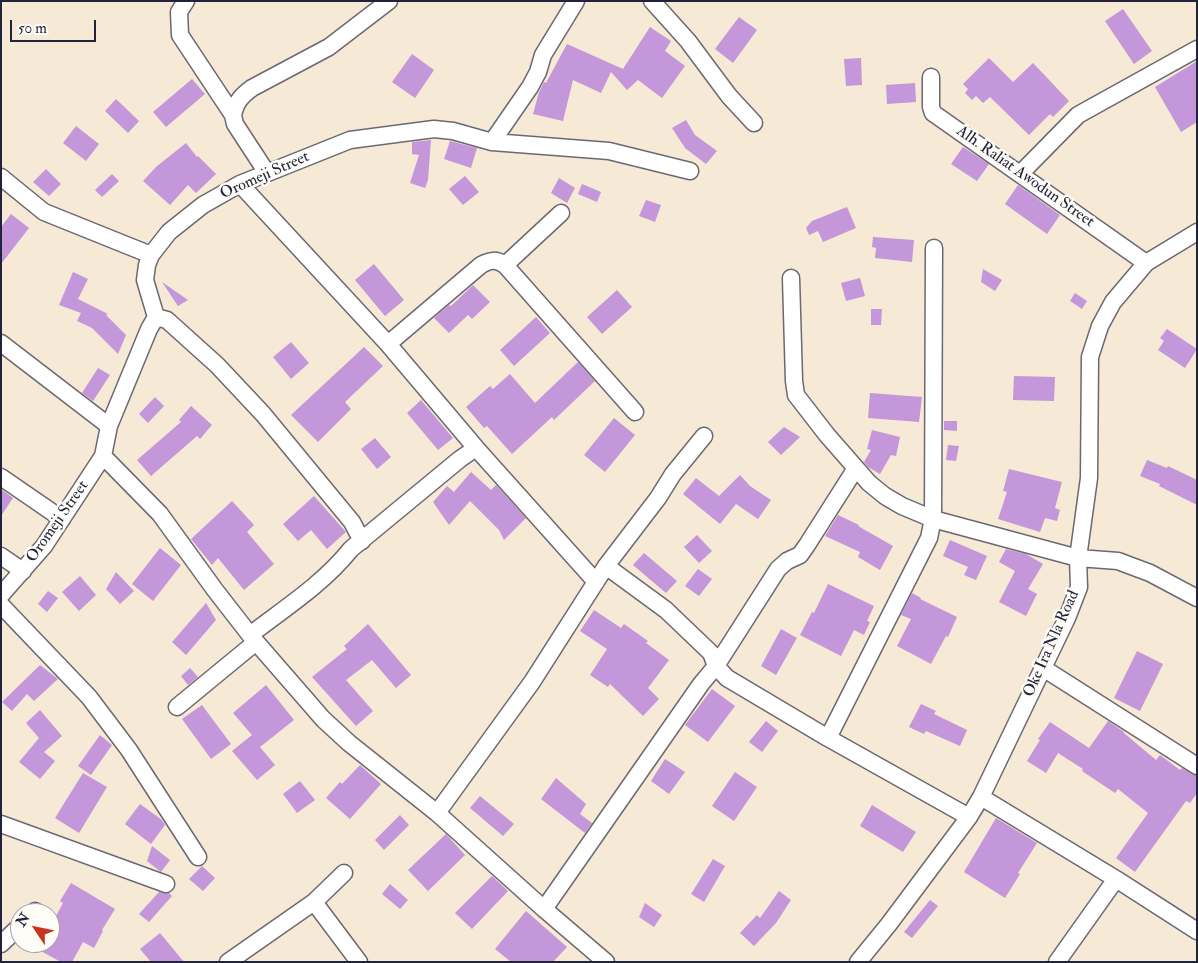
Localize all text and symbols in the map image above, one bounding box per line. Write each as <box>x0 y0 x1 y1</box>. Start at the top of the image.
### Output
scale bar <box>12 10 99 42</box>
text: 50 m <box>18 19 47 38</box>
street label: Alh. Raliat Awodun Street <box>952 122 1098 232</box>
street label: Oromeji Street <box>217 148 313 204</box>
street label: Oromeji Street <box>23 477 93 567</box>
street label: Oke Ira Nla Road <box>1020 588 1084 700</box>
north arrow <box>10 903 60 953</box>
text: N <box>12 910 34 930</box>

